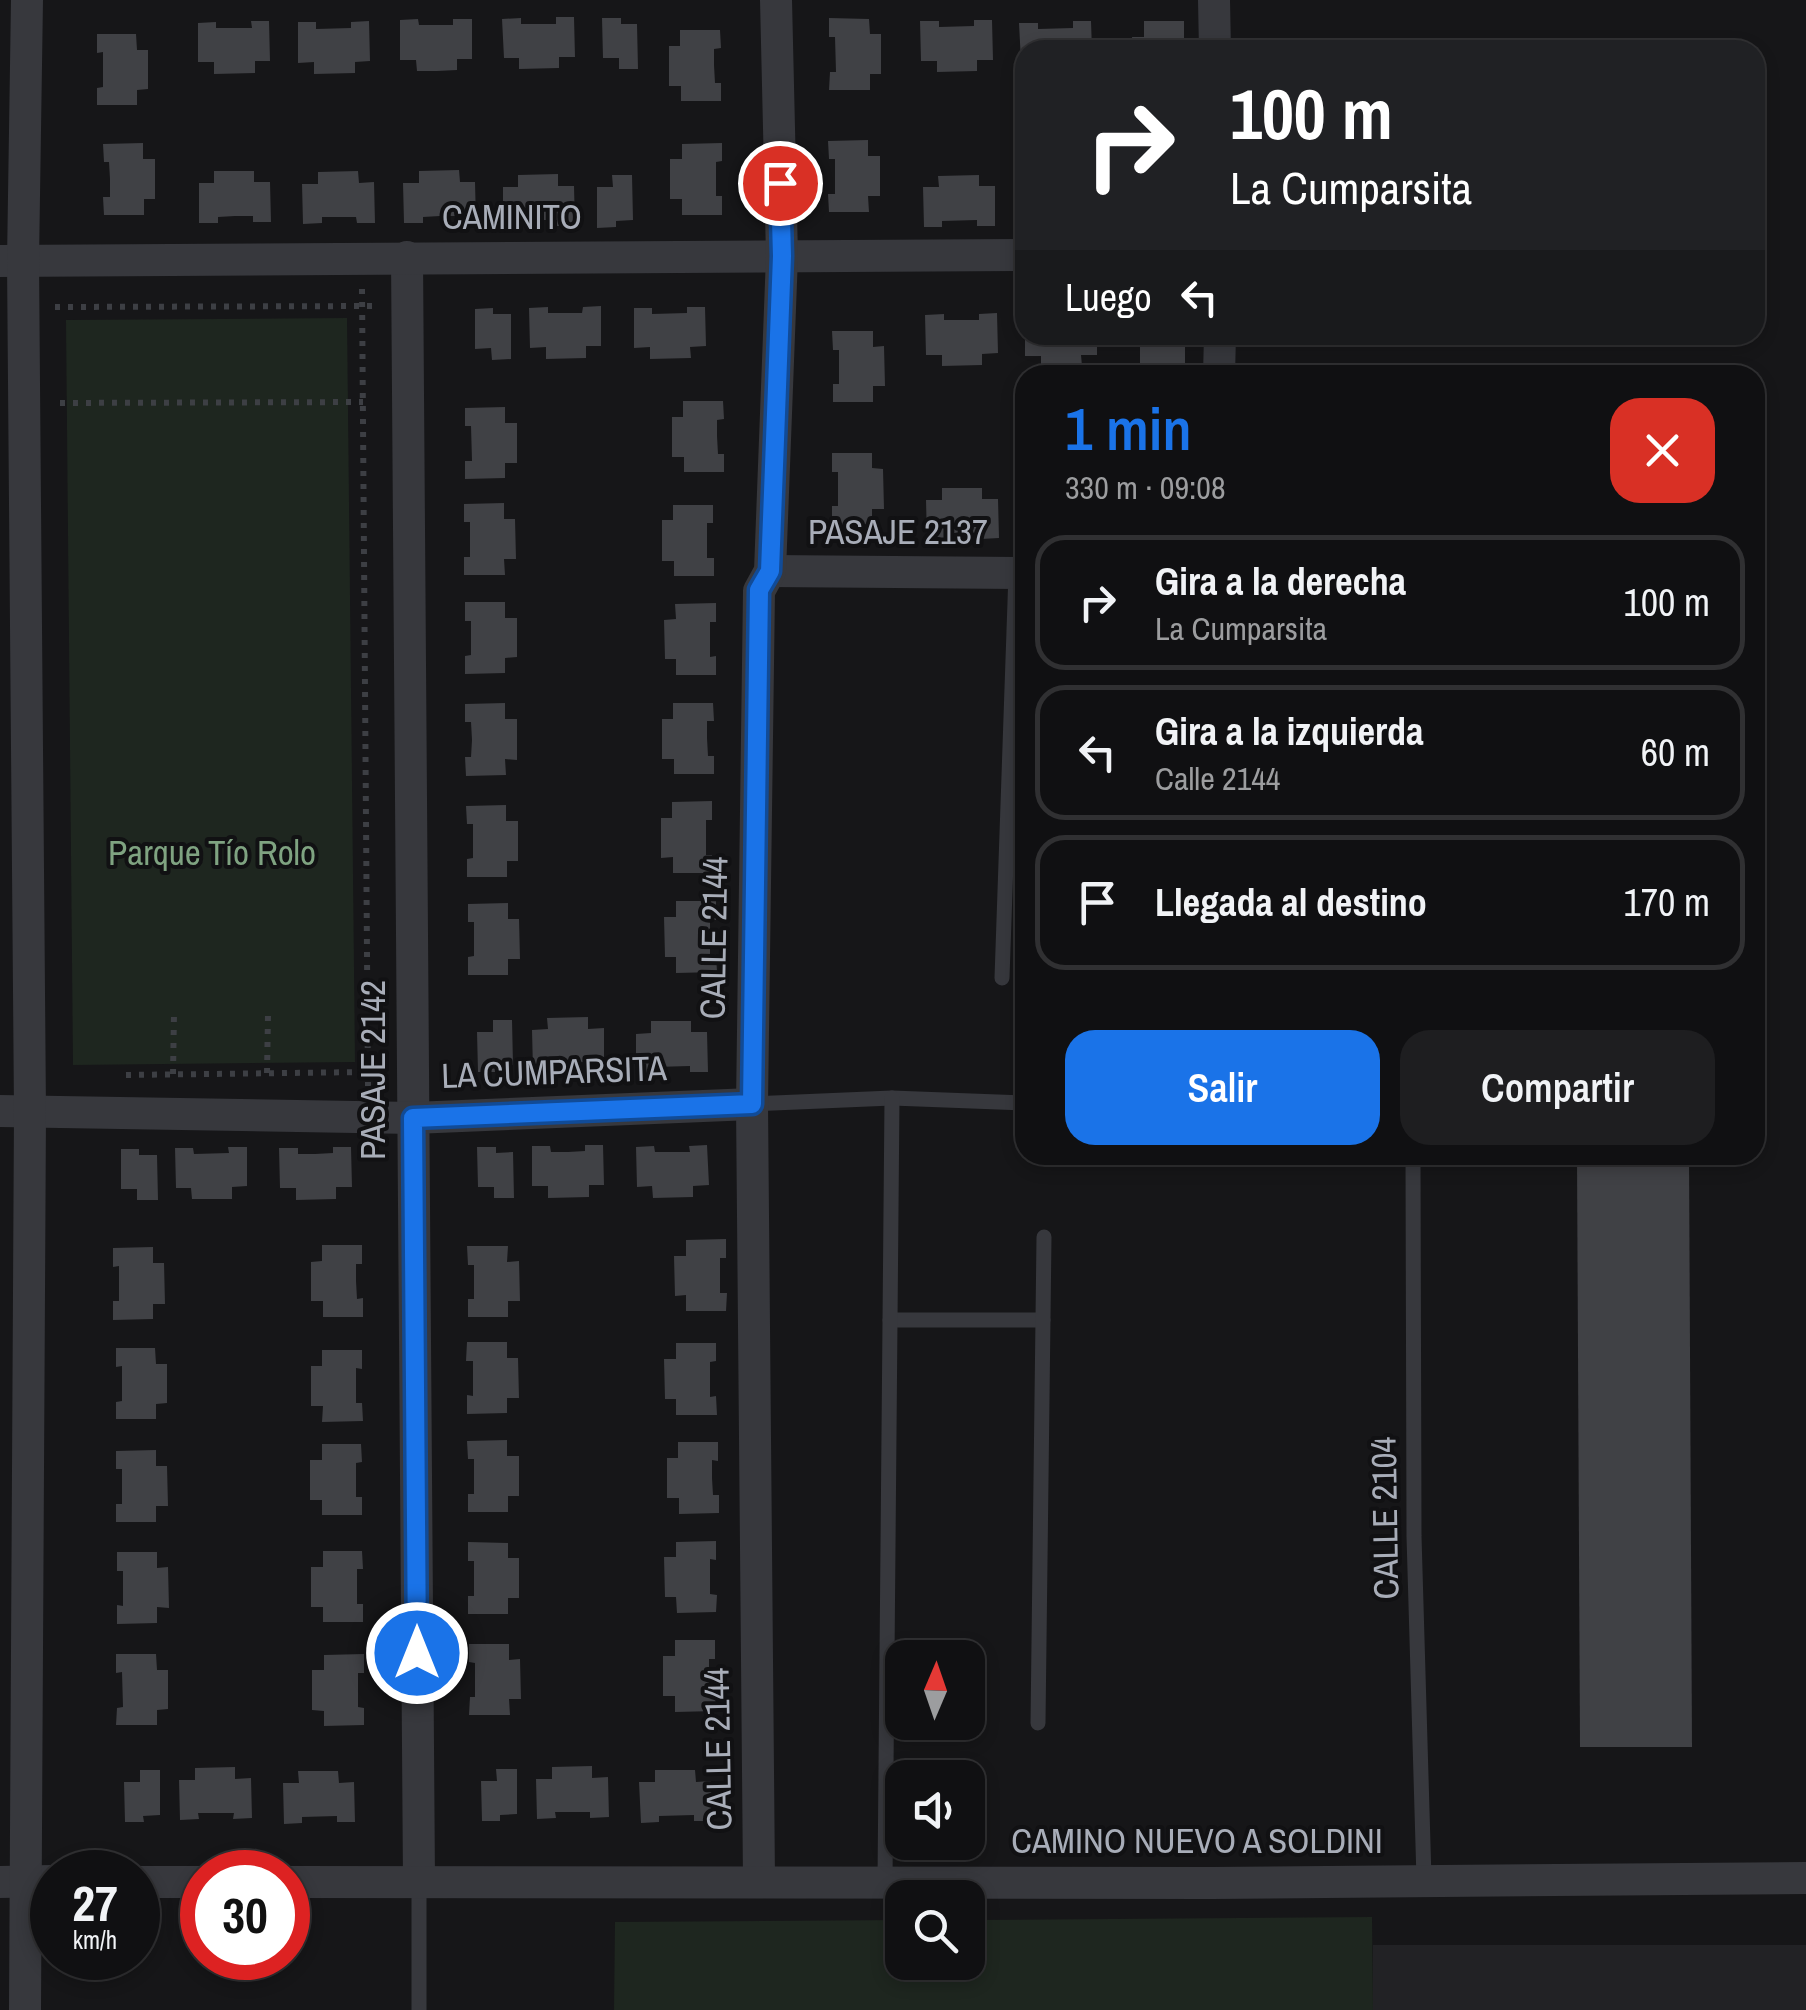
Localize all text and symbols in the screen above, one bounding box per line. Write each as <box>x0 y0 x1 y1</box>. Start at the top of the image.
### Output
text: 100 m <box>1230 67 1393 161</box>
icon: right <box>1065 80 1195 210</box>
pin <box>738 141 823 226</box>
icon: arrive <box>753 156 808 211</box>
text: La Cumparsita <box>1230 157 1472 218</box>
street label: CAMINITO <box>442 193 582 240</box>
icon: left <box>1172 270 1227 325</box>
text: Luego <box>1065 272 1152 323</box>
text: 1 min <box>1065 388 1192 469</box>
button: close <box>1610 398 1715 503</box>
text: 330 m · 09:08 <box>1065 466 1225 509</box>
street label: PASAJE 2137 <box>808 508 988 555</box>
text: Gira a la derecha <box>1155 556 1406 607</box>
icon: right <box>1070 575 1125 630</box>
text: 100 m <box>1623 577 1710 628</box>
text: La Cumparsita <box>1155 607 1327 650</box>
text: Gira a la izquierda <box>1155 706 1423 757</box>
icon: left <box>1070 725 1125 780</box>
text: 60 m <box>1641 727 1710 778</box>
text: Calle 2144 <box>1155 757 1280 800</box>
park label: Parque Tío Rolo <box>108 829 316 876</box>
street label: CALLE 2144 <box>689 856 738 1020</box>
icon: arrive <box>1070 875 1125 930</box>
text: Llegada al destino <box>1155 877 1427 928</box>
text: 170 m <box>1623 877 1710 928</box>
street label: PASAJE 2142 <box>349 980 396 1160</box>
button: Salir <box>1065 1030 1380 1145</box>
button: Compartir <box>1400 1030 1715 1145</box>
street label: LA CUMPARSITA <box>440 1044 668 1099</box>
street label: CALLE 2104 <box>1360 1436 1409 1600</box>
position arrow <box>365 1601 469 1705</box>
north arrow <box>885 1640 985 1740</box>
map controls <box>885 1640 985 1980</box>
street label: CALLE 2144 <box>693 1667 742 1831</box>
button: sound <box>885 1760 985 1860</box>
street label: CAMINO NUEVO A SOLDINI <box>1011 1817 1383 1864</box>
speed limit sign: 30 <box>180 1850 310 1980</box>
text: 27 <box>72 1869 118 1937</box>
button: search <box>885 1880 985 1980</box>
text: km/h <box>73 1923 117 1957</box>

